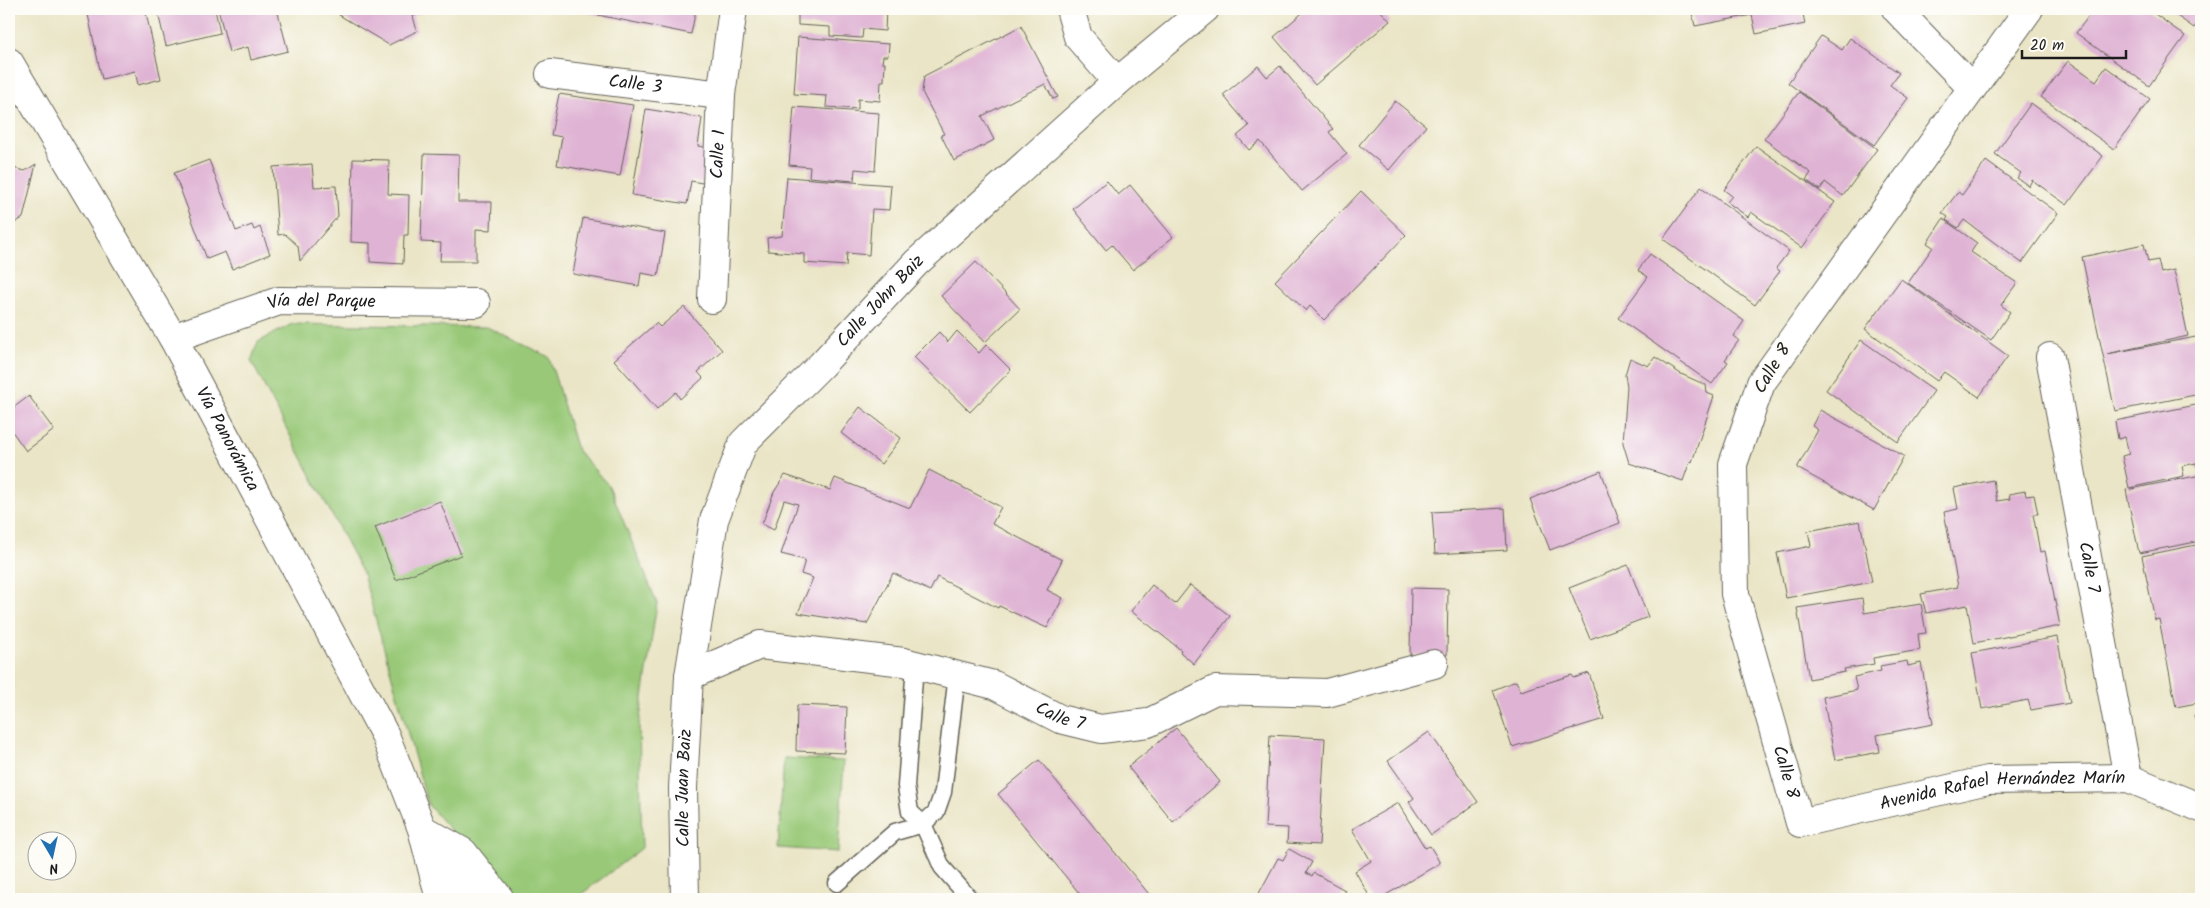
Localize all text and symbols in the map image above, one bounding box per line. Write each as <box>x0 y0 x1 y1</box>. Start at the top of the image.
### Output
scale bar <box>2022 28 2126 60</box>
text: 20 m <box>2030 34 2064 58</box>
street label: Calle 3 <box>607 67 664 102</box>
street label: Calle 1 <box>703 129 734 179</box>
street label: Calle John Baiz <box>829 247 931 354</box>
street label: Vía del Parque <box>264 286 376 318</box>
street label: Calle 8 <box>1747 338 1799 400</box>
street label: Vía Panorámica <box>187 382 267 497</box>
street label: Calle 7 <box>2070 539 2108 596</box>
street label: Calle 7 <box>1030 694 1089 739</box>
street label: Calle Juan Baiz <box>668 728 701 847</box>
street label: Calle 8 <box>1764 742 1807 802</box>
street label: Avenida Rafael Hernández Marín <box>1877 764 2125 819</box>
north arrow <box>28 830 78 880</box>
text: N <box>48 856 60 879</box>

